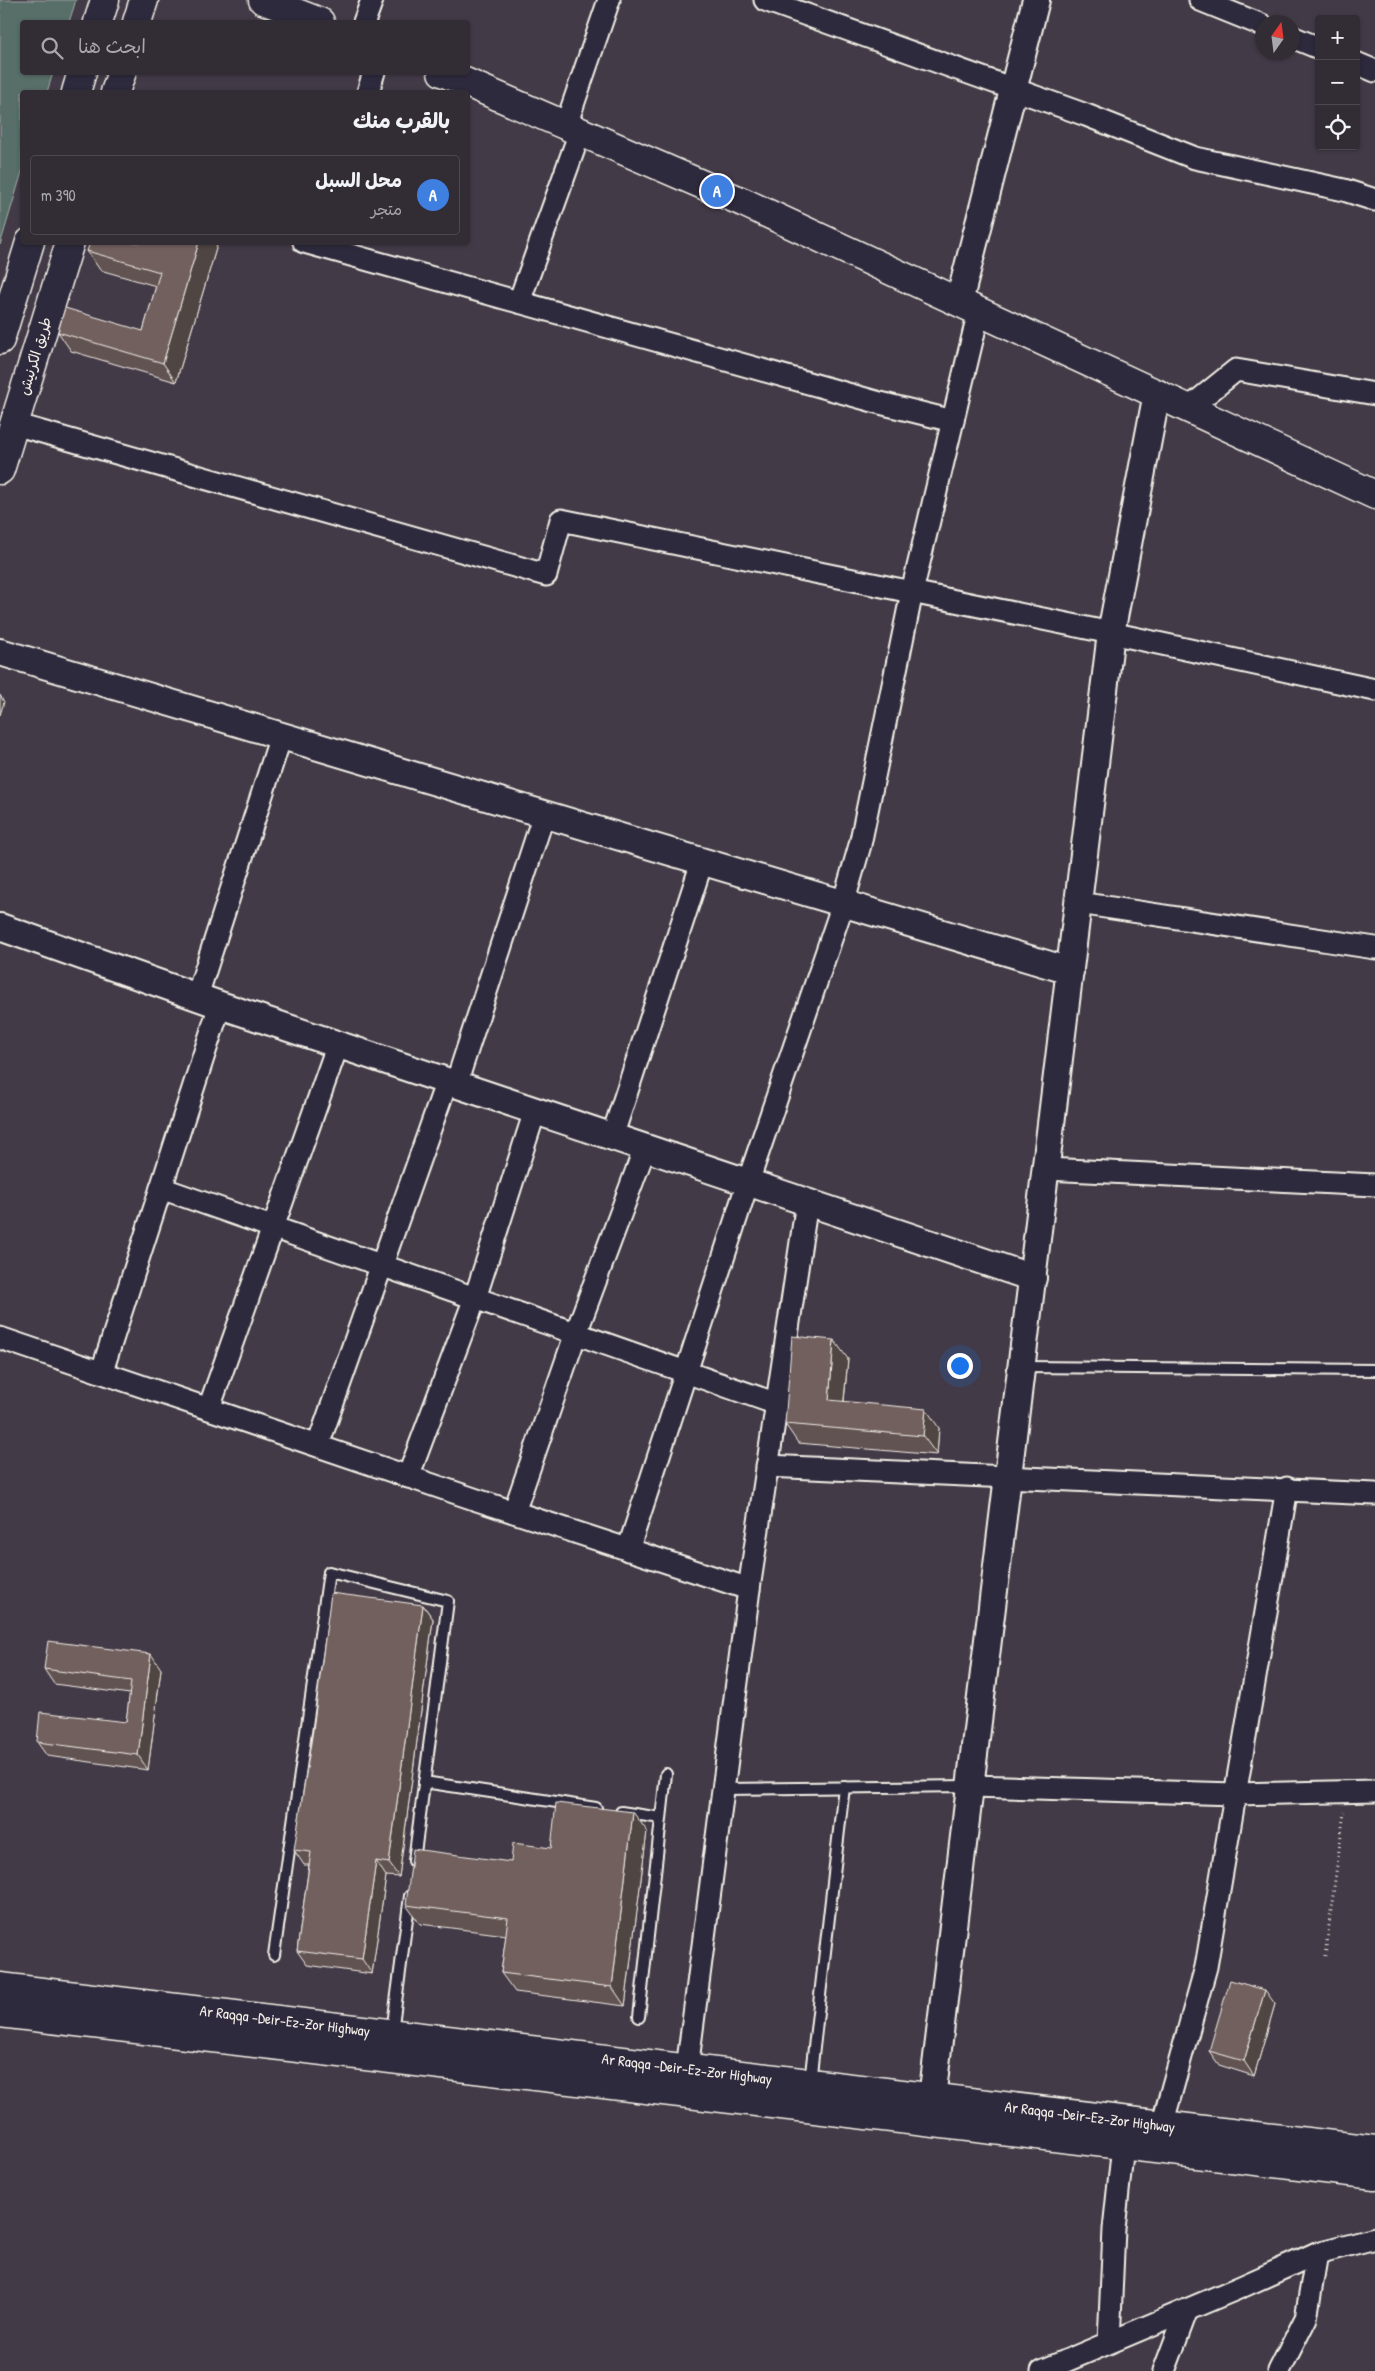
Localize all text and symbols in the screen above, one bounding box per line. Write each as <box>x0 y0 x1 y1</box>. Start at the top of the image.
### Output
north arrow <box>1255 15 1300 60</box>
map controls <box>1315 15 1360 150</box>
button: + <box>1315 15 1360 60</box>
search box <box>20 20 470 75</box>
text: ابحث هنا <box>78 33 146 59</box>
icon: search <box>38 34 66 62</box>
button: − <box>1315 60 1360 105</box>
button: locate <box>1315 105 1360 150</box>
text: بالقرب منك <box>353 106 450 135</box>
text: محل السبل <box>315 167 402 193</box>
pin: A <box>701 172 733 210</box>
text: 390 m <box>41 184 76 206</box>
text: A <box>429 184 437 206</box>
text: متجر <box>371 198 402 220</box>
street label: طريق الكرنيش <box>13 314 56 397</box>
your location <box>947 1353 973 1379</box>
street label: Ar Raqqa -Deir-Ez-Zor Highway <box>199 2000 371 2041</box>
street label: Ar Raqqa -Deir-Ez-Zor Highway <box>601 2048 773 2089</box>
street label: Ar Raqqa -Deir-Ez-Zor Highway <box>1004 2096 1176 2137</box>

